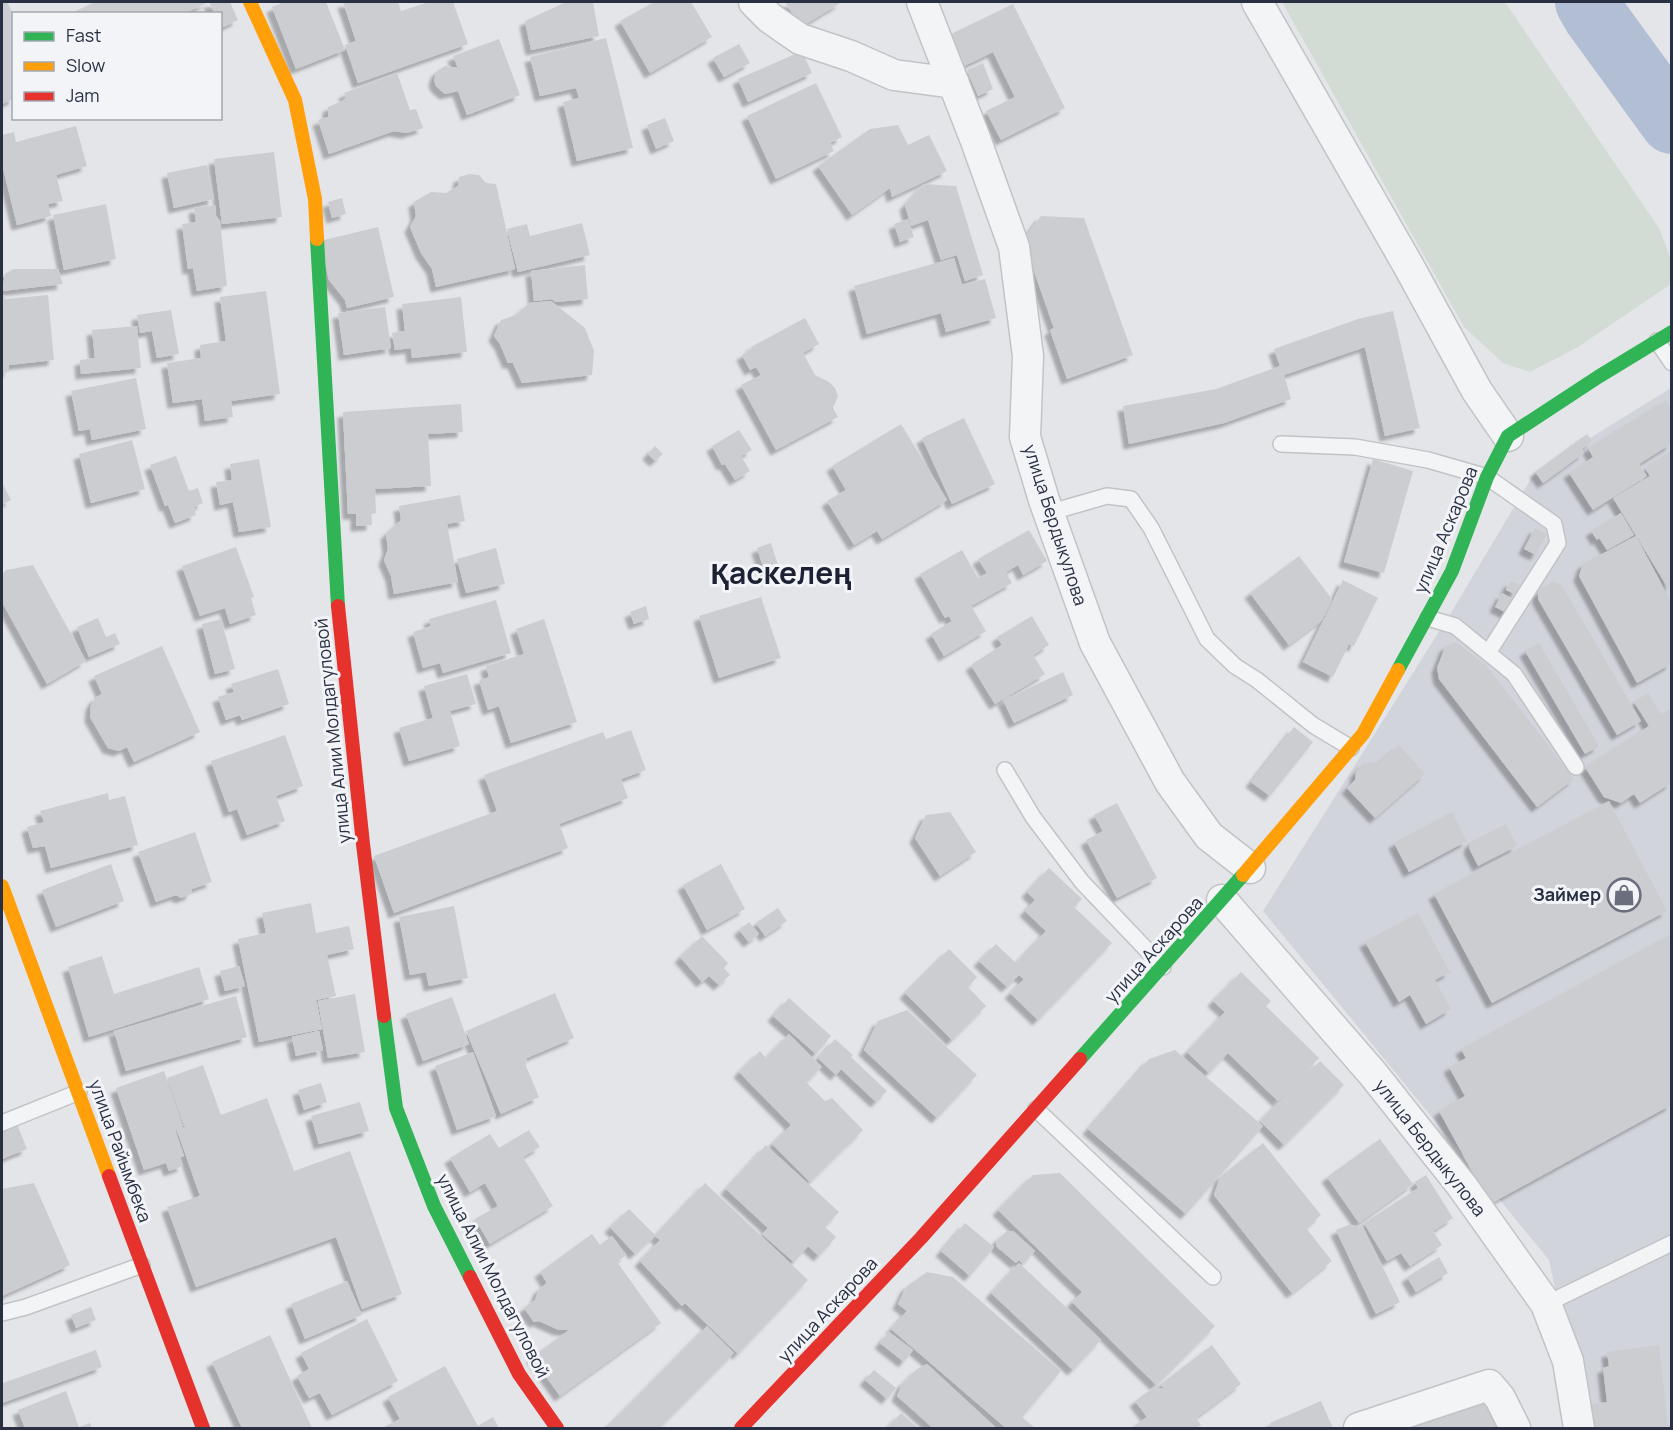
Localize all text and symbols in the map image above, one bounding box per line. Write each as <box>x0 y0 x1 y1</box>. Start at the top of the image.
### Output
legend <box>12 12 222 120</box>
text: Fast <box>66 23 101 47</box>
text: Slow <box>66 53 106 77</box>
text: Jam <box>66 83 100 107</box>
street label: улица Бердыкулова <box>1019 441 1093 608</box>
street label: улица Аскарова <box>1408 462 1483 597</box>
district label: Қаскелең <box>711 552 851 593</box>
street label: улица Алии Молдагуловой <box>308 617 356 845</box>
shop icon: Займер <box>1606 877 1642 913</box>
place label: Займер <box>1533 882 1601 906</box>
street label: улица Аскарова <box>1099 891 1208 1008</box>
street label: улица Бердыкулова <box>1370 1074 1492 1221</box>
street label: улица Райымбека <box>84 1076 158 1225</box>
street label: улица Алии Молдагуловой <box>432 1169 556 1382</box>
street label: улица Аскарова <box>772 1252 882 1367</box>

